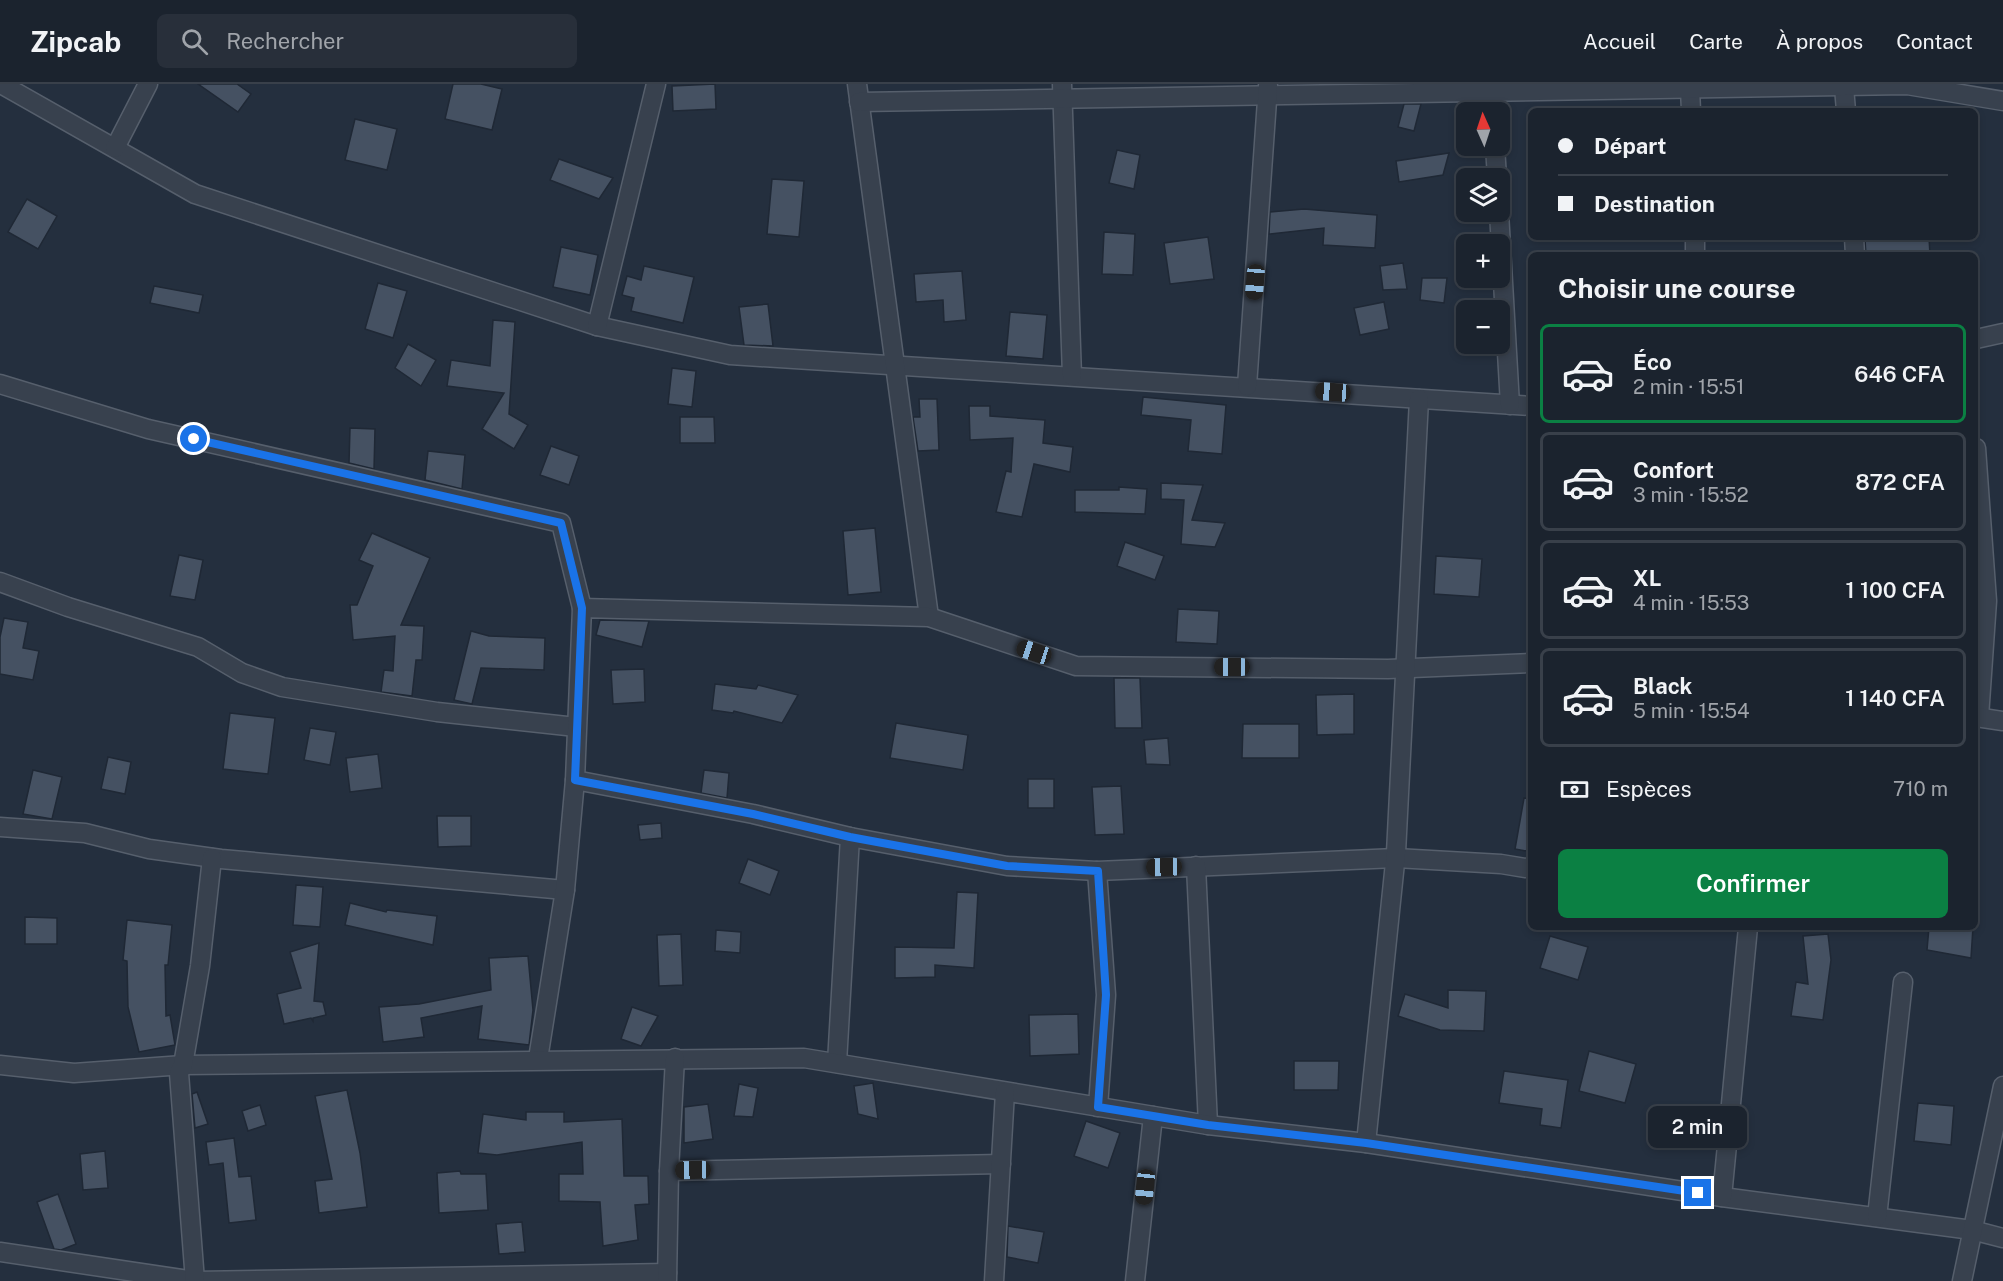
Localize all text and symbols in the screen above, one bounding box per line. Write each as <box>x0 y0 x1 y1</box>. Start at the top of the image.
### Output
search box <box>157 14 577 68</box>
text: Zipcab <box>30 25 121 58</box>
icon: search <box>178 25 211 58</box>
text: Rechercher <box>226 28 344 54</box>
text: Accueil <box>1583 29 1656 54</box>
text: Carte <box>1689 29 1743 54</box>
text: À propos <box>1776 29 1863 54</box>
text: Contact <box>1896 29 1973 54</box>
north arrow <box>1456 102 1510 156</box>
map controls <box>1456 102 1510 354</box>
text: Départ <box>1594 133 1666 159</box>
button: layers <box>1456 168 1510 222</box>
text: Destination <box>1594 191 1715 217</box>
button: + <box>1456 234 1510 288</box>
car <box>1244 263 1266 301</box>
text: Choisir une course <box>1558 272 1796 304</box>
button: − <box>1456 300 1510 354</box>
icon: car <box>1561 347 1615 401</box>
text: Éco <box>1633 349 1672 375</box>
text: 646 CFA <box>1854 361 1945 387</box>
text: 2 min · 15:51 <box>1633 375 1744 399</box>
car <box>1314 382 1352 402</box>
route start <box>180 425 207 452</box>
icon: car <box>1561 455 1615 509</box>
text: Confort <box>1633 457 1714 483</box>
text: 872 CFA <box>1855 469 1945 495</box>
text: 3 min · 15:52 <box>1633 483 1749 507</box>
icon: car <box>1561 563 1615 617</box>
text: XL <box>1633 565 1661 591</box>
text: 1 100 CFA <box>1846 577 1945 603</box>
text: 4 min · 15:53 <box>1633 591 1749 615</box>
car <box>1014 638 1054 666</box>
car <box>1214 658 1250 676</box>
icon: car <box>1561 671 1615 725</box>
text: Black <box>1633 673 1692 699</box>
text: 1 140 CFA <box>1845 685 1945 711</box>
text: 5 min · 15:54 <box>1633 699 1750 723</box>
icon: cash <box>1558 773 1591 806</box>
text: Espèces <box>1606 776 1692 802</box>
text: 710 m <box>1893 777 1948 801</box>
button: Confirmer <box>1558 849 1948 918</box>
car <box>1146 858 1182 876</box>
callout: 2 min <box>1648 1106 1748 1148</box>
text: 2 min <box>1672 1115 1723 1139</box>
car <box>675 1161 711 1179</box>
car <box>1134 1168 1156 1206</box>
route end <box>1684 1179 1711 1206</box>

